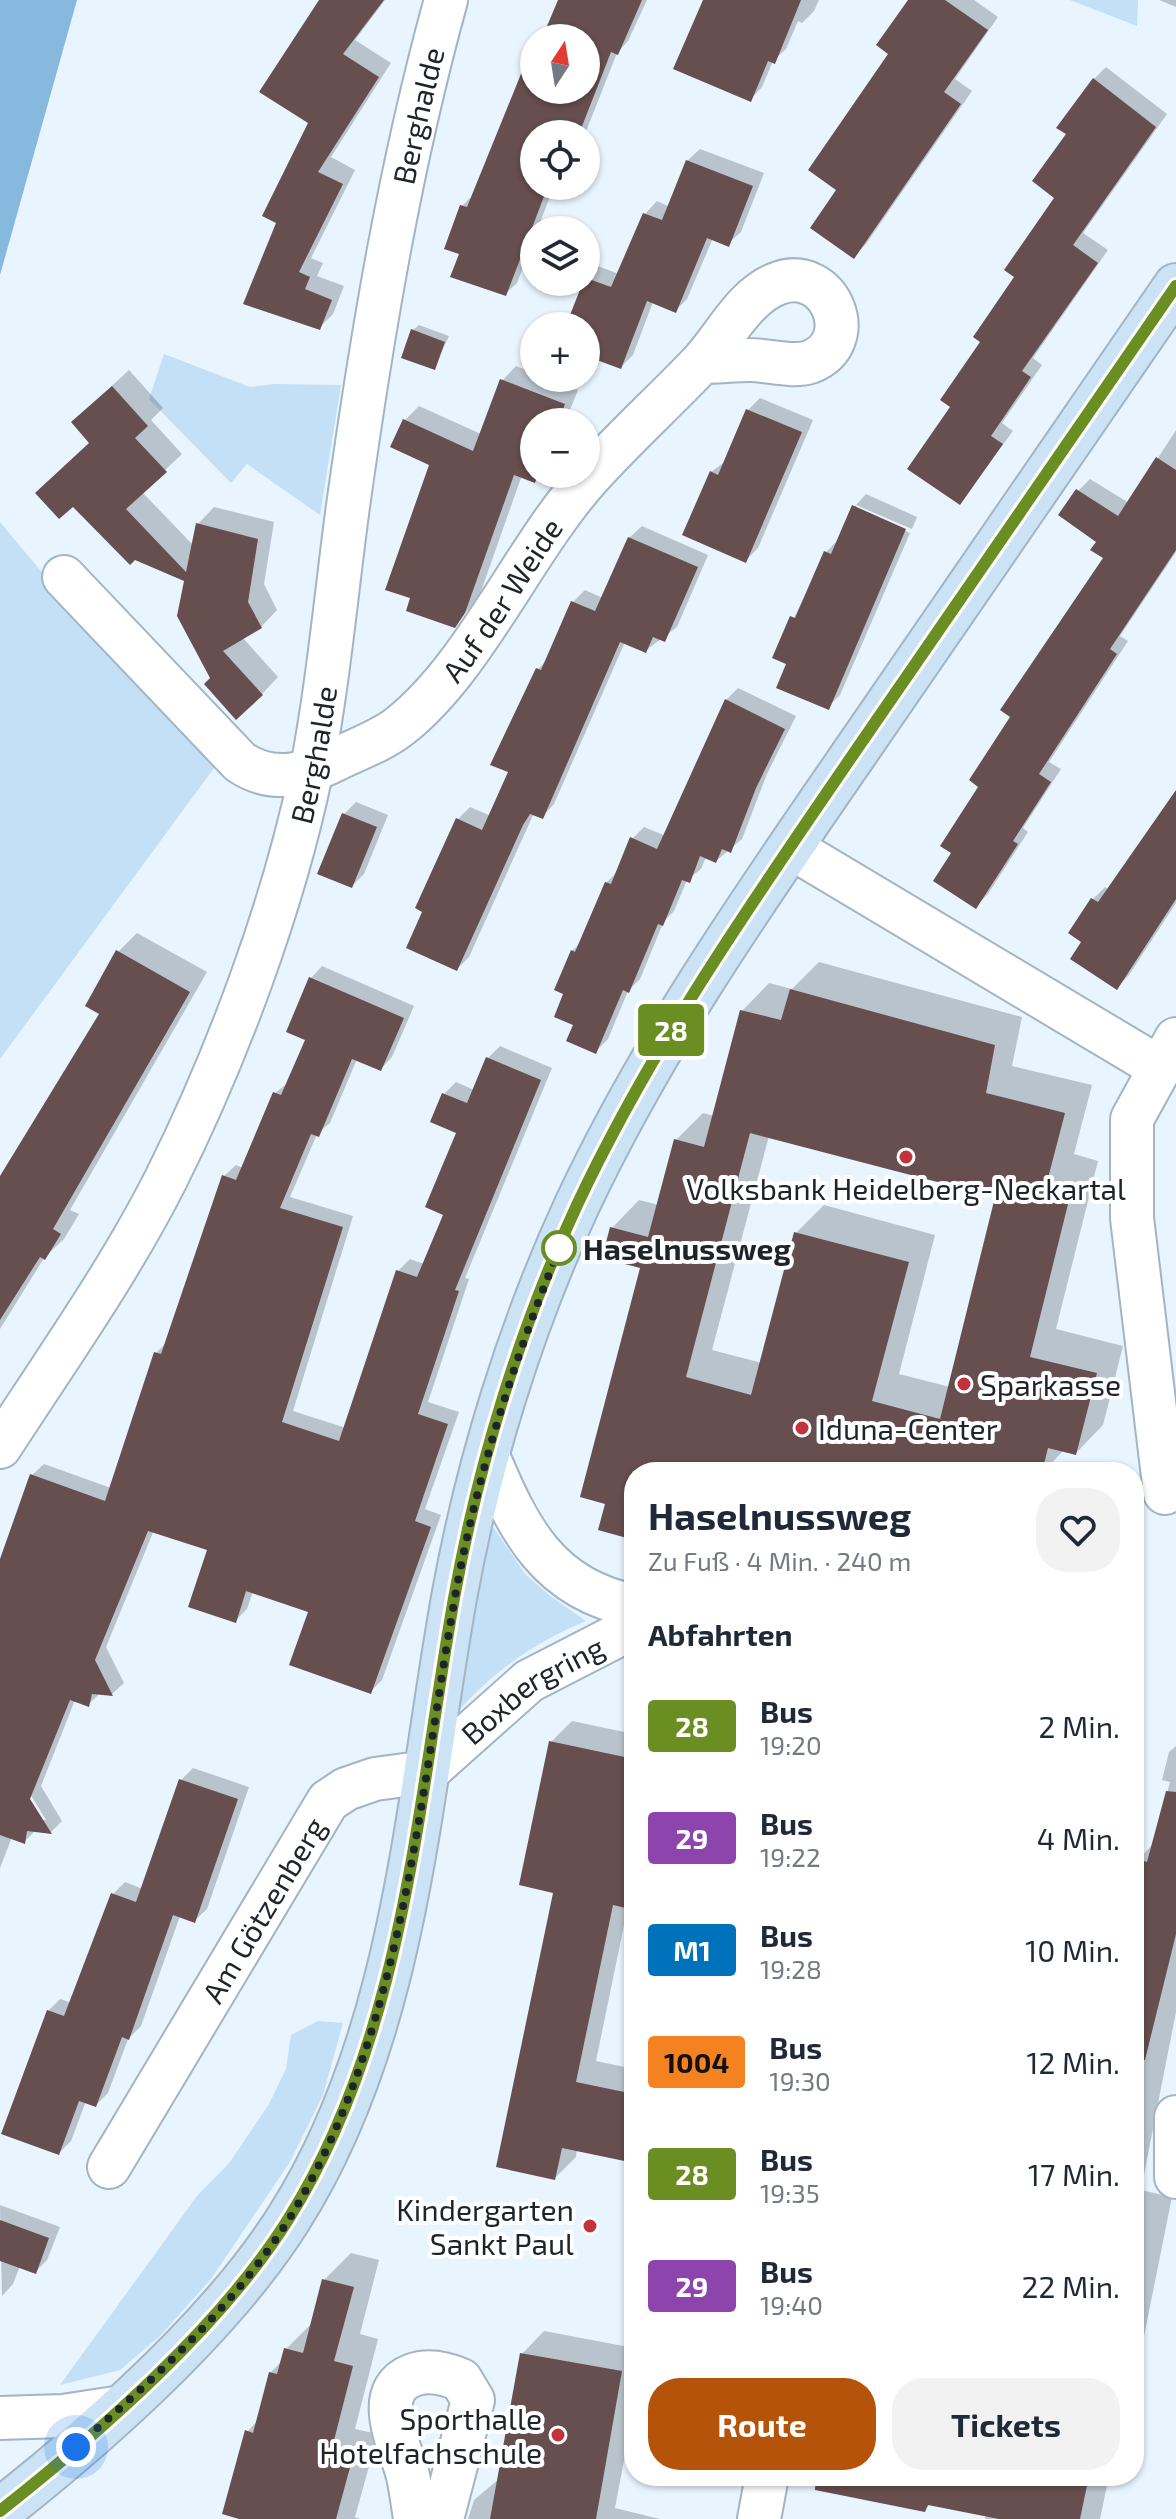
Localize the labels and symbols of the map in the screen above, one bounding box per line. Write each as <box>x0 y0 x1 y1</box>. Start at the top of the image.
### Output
north arrow <box>520 24 600 104</box>
street label: Berghalde <box>384 43 451 187</box>
street label: Auf der Weide <box>434 511 569 689</box>
street label: Berghalde <box>282 683 343 827</box>
line badge: 28 <box>635 1004 707 1056</box>
marker: Volksbank Heidelberg-Neckartal <box>897 1148 915 1166</box>
place label: Volksbank Heidelberg-Neckartal <box>686 1170 1126 1206</box>
place label: Haselnussweg <box>583 1230 791 1266</box>
marker: Haselnussweg <box>542 1231 576 1265</box>
place label: Sparkasse <box>980 1366 1121 1402</box>
marker: Sparkasse <box>955 1375 973 1393</box>
place label: Iduna-Center <box>818 1410 998 1446</box>
marker: Iduna-Center <box>793 1419 811 1437</box>
street label: Boxbergring <box>453 1628 610 1751</box>
street label: Am Götzenberg <box>194 1810 332 2009</box>
place label: Kindergarten Sankt Paul <box>396 2191 574 2261</box>
marker: Kindergarten Sankt Paul <box>581 2217 599 2235</box>
place label: Sporthalle Hotelfachschule <box>319 2400 542 2470</box>
marker: Sporthalle Hotelfachschule <box>549 2426 567 2444</box>
your location <box>56 2427 96 2467</box>

